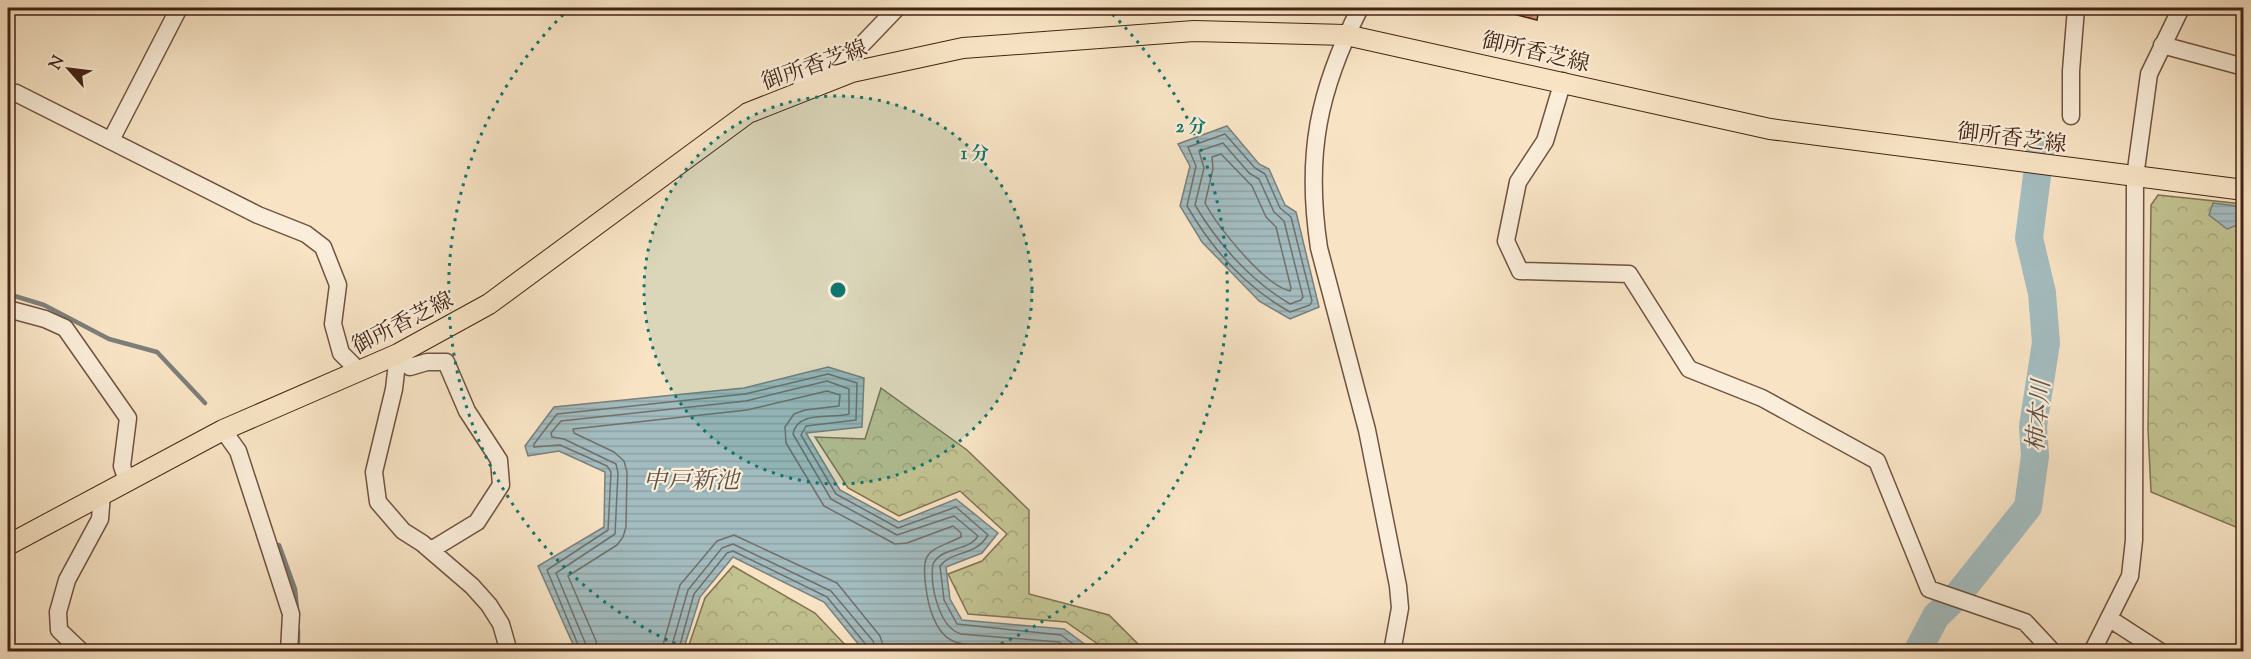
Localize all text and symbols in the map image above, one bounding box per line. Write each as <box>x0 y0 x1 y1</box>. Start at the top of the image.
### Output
street label: 御所香芝線 <box>1478 26 1593 82</box>
street label: 御所香芝線 <box>758 34 872 100</box>
north arrow <box>39 39 99 99</box>
text: N <box>45 52 71 74</box>
text: 2 分 <box>1176 115 1206 141</box>
street label: 御所香芝線 <box>1955 117 2068 163</box>
text: 1 分 <box>961 142 989 168</box>
centre of rings <box>828 280 848 300</box>
street label: 御所香芝線 <box>347 285 460 364</box>
water label: 柿本川 <box>2020 376 2060 454</box>
water label: 中戸新池 <box>643 465 742 499</box>

